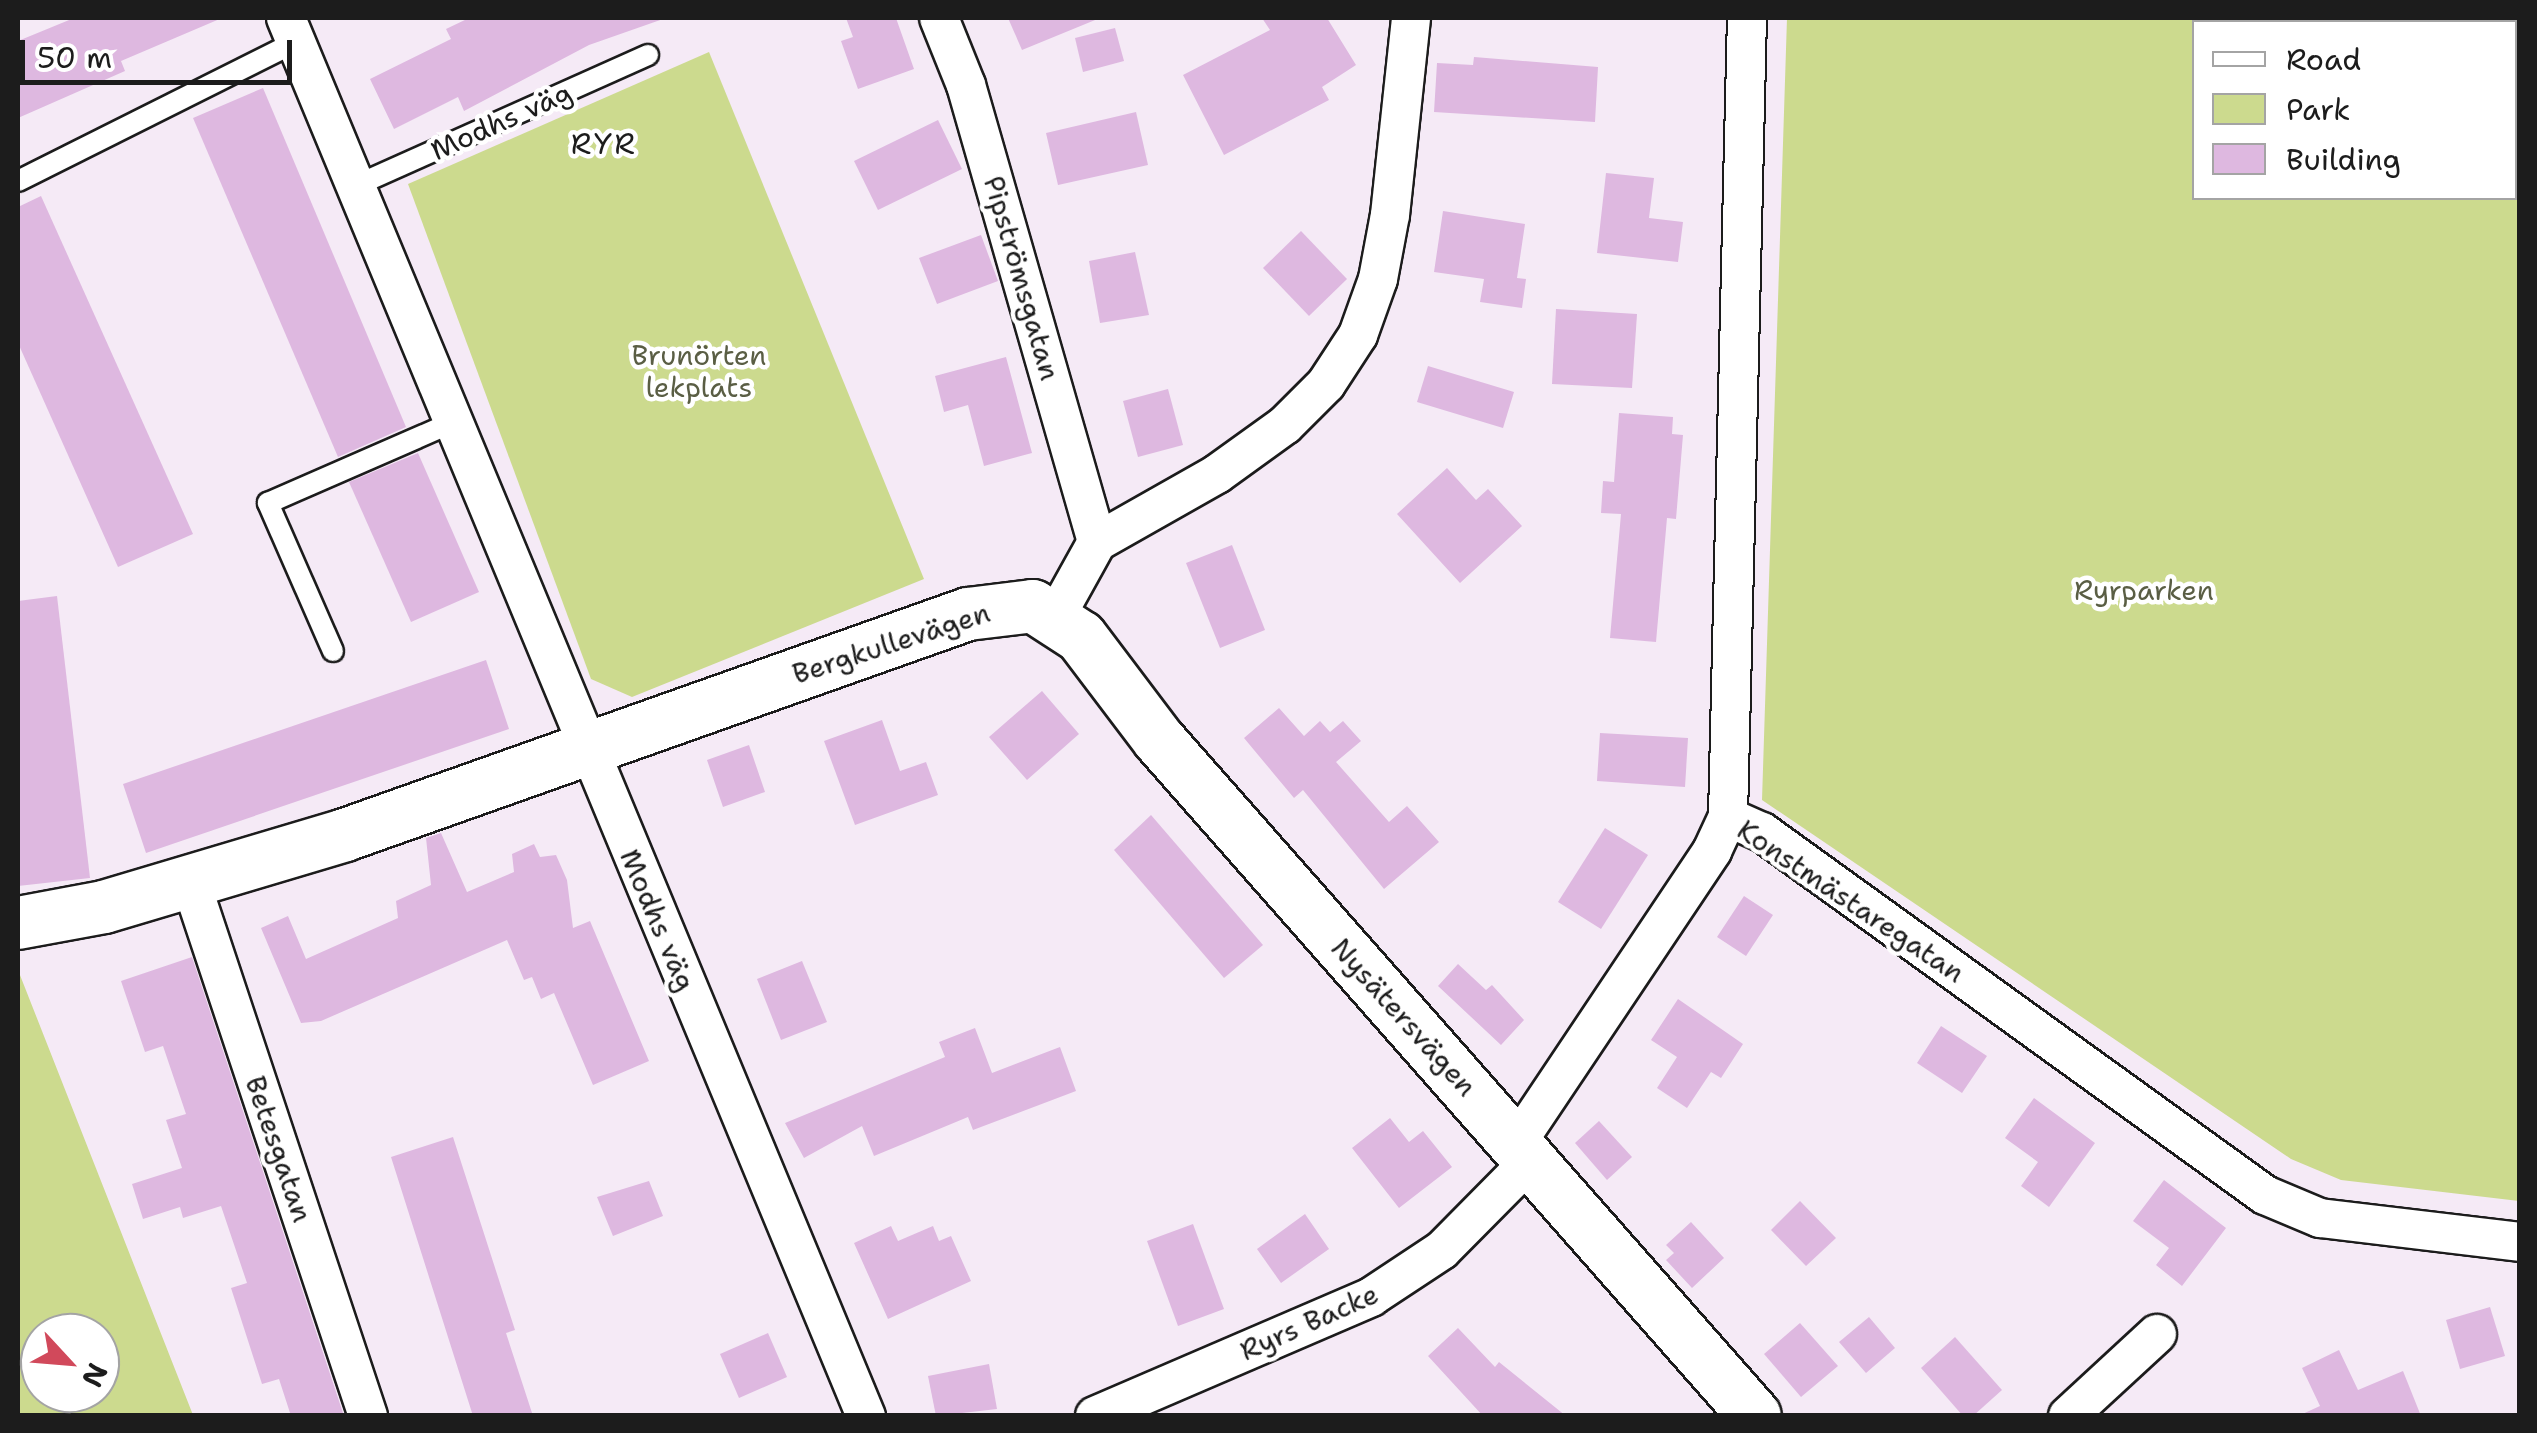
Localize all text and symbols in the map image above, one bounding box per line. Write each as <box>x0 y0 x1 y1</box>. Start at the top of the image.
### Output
scale bar <box>25 20 298 82</box>
legend <box>2192 20 2517 200</box>
text: 50 m <box>37 37 112 78</box>
text: Road <box>2286 39 2361 80</box>
street label: Modhs väg <box>425 75 577 167</box>
text: Park <box>2286 89 2350 130</box>
district label: RYR <box>571 126 637 162</box>
text: Building <box>2286 139 2401 180</box>
street label: Pipströmsgatan <box>977 172 1067 384</box>
park label: Brunörten lekplats <box>632 338 766 404</box>
park label: Ryrparken <box>2074 573 2214 607</box>
street label: Bergkullevägen <box>788 595 994 691</box>
street label: Konstmästaregatan <box>1731 813 1971 989</box>
street label: Modhs väg <box>613 844 703 996</box>
street label: Nysätersvägen <box>1324 931 1484 1103</box>
street label: Betesgatan <box>238 1072 320 1226</box>
street label: Ryrs Backe <box>1235 1277 1383 1367</box>
north arrow <box>20 1313 120 1413</box>
text: N <box>73 1357 117 1394</box>

